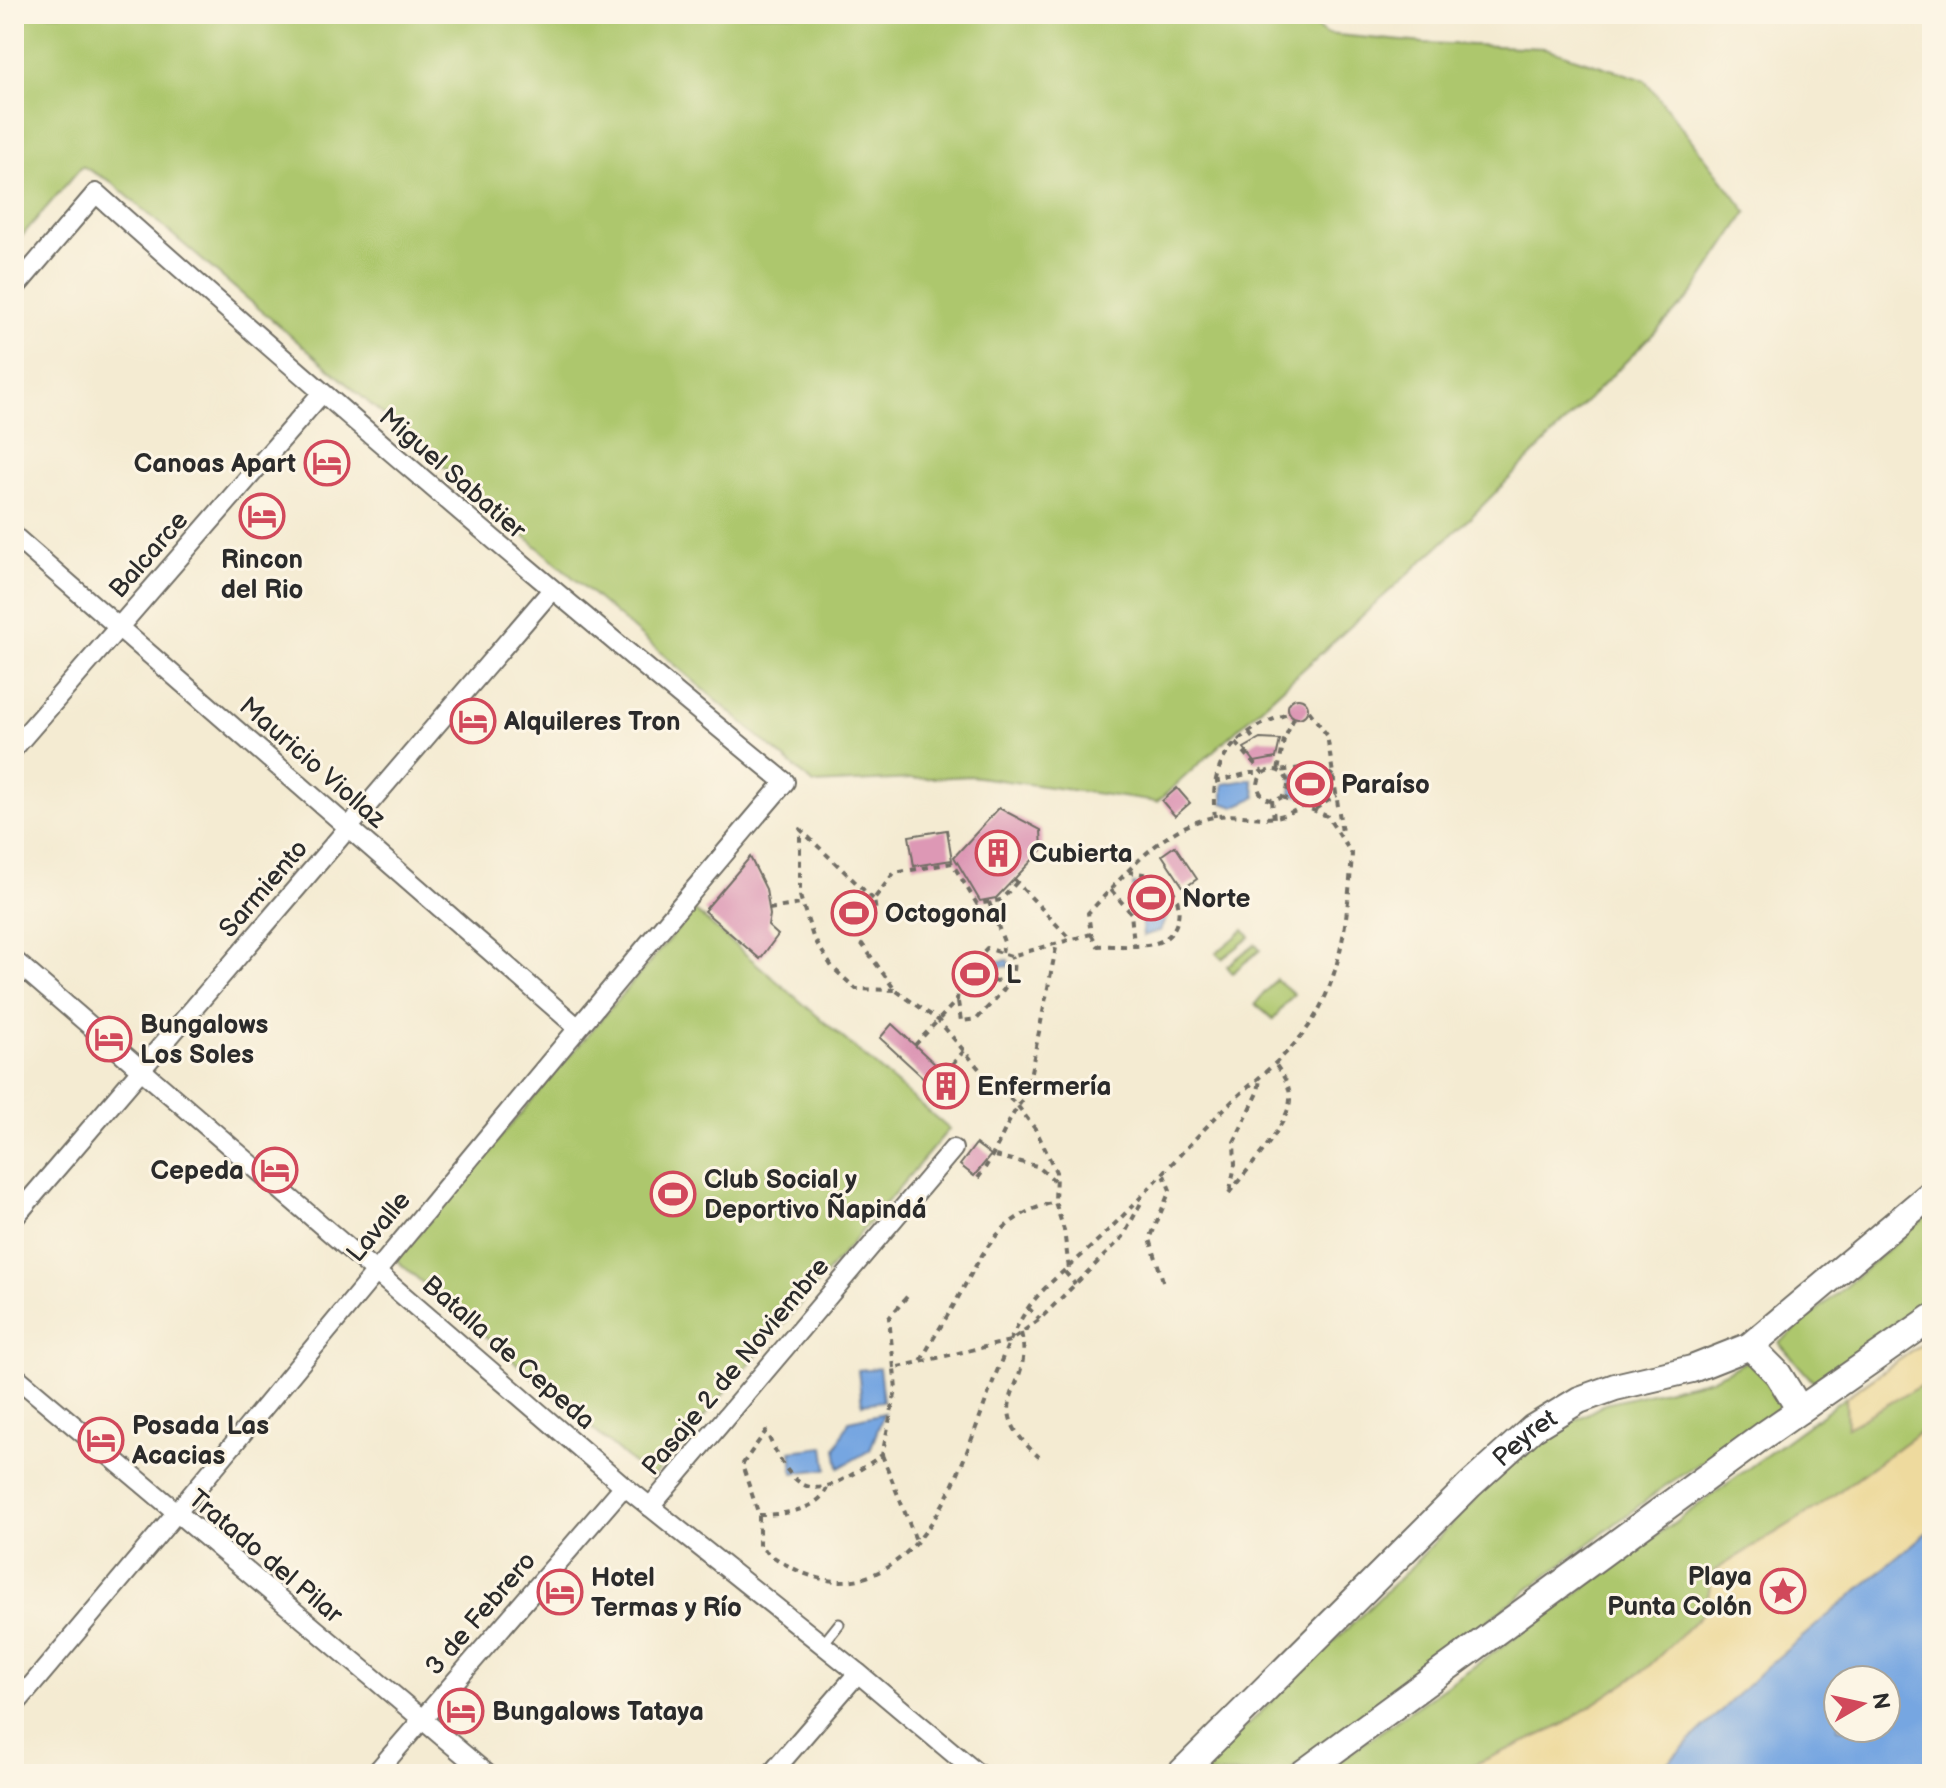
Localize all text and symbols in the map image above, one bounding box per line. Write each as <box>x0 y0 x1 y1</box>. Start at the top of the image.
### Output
street label: Miguel Sabatier <box>372 402 532 547</box>
hotel icon: Canoas Apart <box>303 439 351 487</box>
place label: Canoas Apart <box>134 449 296 480</box>
hotel icon: Rincon del Rio <box>238 492 286 540</box>
street label: Balcarce <box>103 505 195 605</box>
place label: Rincon del Rio <box>221 545 303 606</box>
street label: Mauricio Viollaz <box>233 691 392 835</box>
hotel icon: Alquileres Tron <box>449 697 497 745</box>
place label: Alquileres Tron <box>503 707 680 738</box>
sports icon: Paraíso <box>1286 760 1334 808</box>
place label: Paraíso <box>1341 770 1430 801</box>
building icon: Cubierta <box>974 829 1022 877</box>
street label: Sarmiento <box>213 834 315 944</box>
place label: Cubierta <box>1029 839 1133 870</box>
sports icon: Norte <box>1127 874 1175 922</box>
place label: Norte <box>1182 884 1250 915</box>
sports icon: Octogonal <box>830 889 878 937</box>
place label: Octogonal <box>885 899 1007 930</box>
sports icon: L <box>951 950 999 998</box>
place label: L <box>1006 960 1021 991</box>
place label: Bungalows Los Soles <box>140 1010 268 1071</box>
hotel icon: Bungalows Los Soles <box>85 1015 133 1063</box>
building icon: Enfermería <box>922 1062 970 1110</box>
place label: Enfermería <box>977 1072 1111 1103</box>
hotel icon: Cepeda <box>251 1146 299 1194</box>
place label: Cepeda <box>151 1156 244 1187</box>
place label: Club Social y Deportivo Ñapindá <box>704 1165 927 1226</box>
sports icon: Club Social y Deportivo Ñapindá <box>649 1170 697 1218</box>
street label: Lavalle <box>341 1185 418 1269</box>
street label: Pasaje 2 de Noviembre <box>636 1252 836 1482</box>
street label: Batalla de Cepeda <box>415 1270 601 1437</box>
street label: Peyret <box>1487 1403 1563 1474</box>
place label: Posada Las Acacias <box>131 1411 269 1472</box>
hotel icon: Posada Las Acacias <box>77 1416 125 1464</box>
street label: Tratado del Pilar <box>182 1484 349 1631</box>
street label: 3 de Febrero <box>419 1546 543 1682</box>
place label: Playa Punta Colón <box>1607 1562 1752 1623</box>
place label: Hotel Termas y Río <box>591 1563 742 1624</box>
place icon: Playa Punta Colón <box>1759 1567 1807 1615</box>
hotel icon: Hotel Termas y Río <box>536 1568 584 1616</box>
north arrow <box>1822 1664 1902 1744</box>
hotel icon: Bungalows Tataya <box>437 1687 485 1735</box>
text: N <box>1866 1691 1895 1711</box>
place label: Bungalows Tataya <box>492 1697 704 1728</box>

